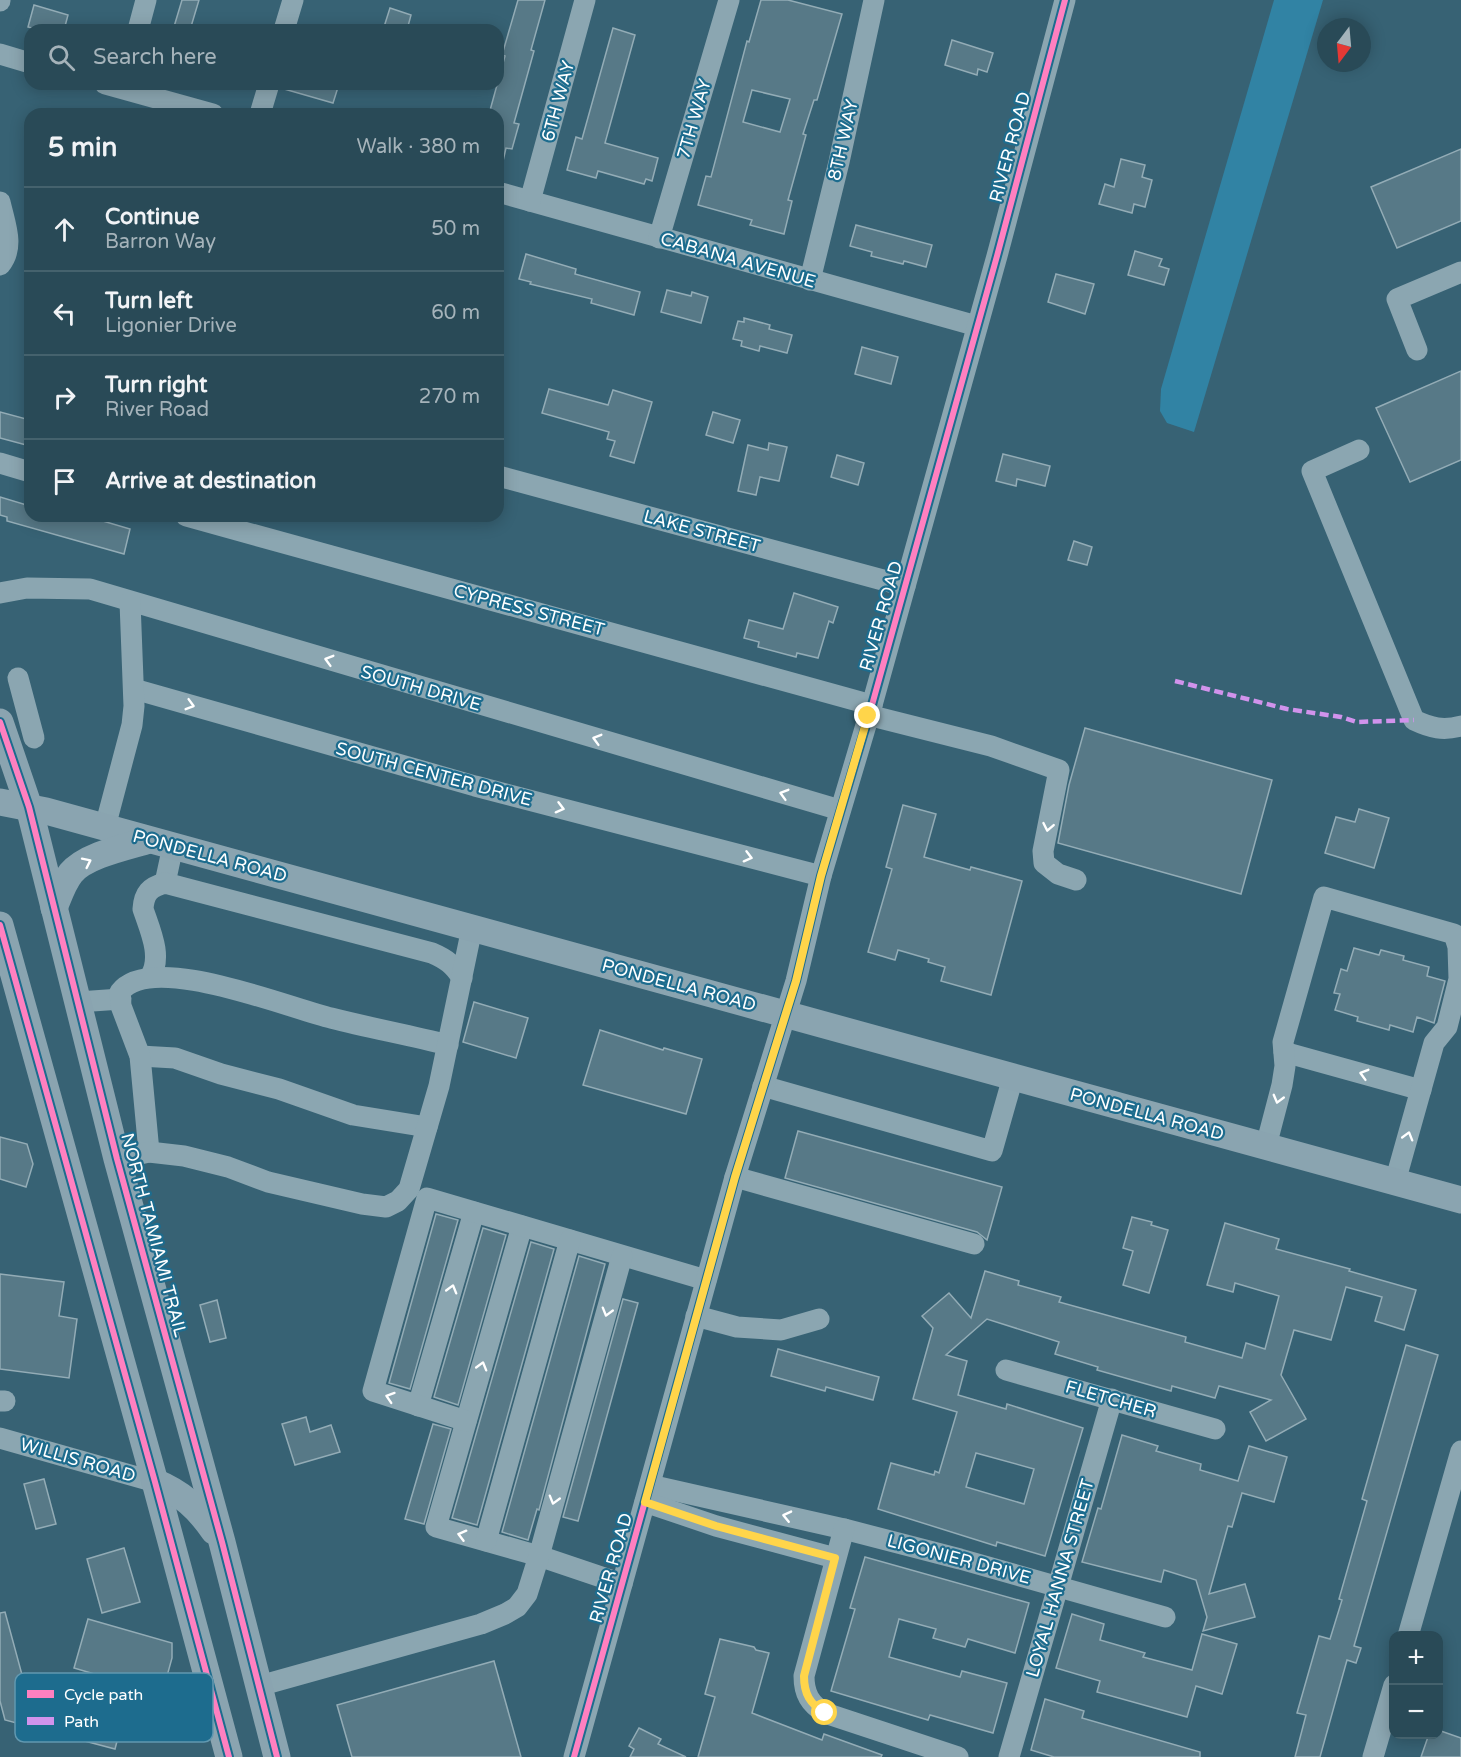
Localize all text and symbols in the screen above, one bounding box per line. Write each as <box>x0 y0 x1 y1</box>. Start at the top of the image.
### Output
north arrow <box>1317 18 1371 72</box>
search box <box>24 24 504 90</box>
icon: search <box>45 41 78 74</box>
text: Search here <box>93 44 217 70</box>
street label: 6TH WAY <box>537 58 579 144</box>
street label: 7TH WAY <box>672 76 716 162</box>
street label: RIVER ROAD <box>985 89 1035 205</box>
street label: 8TH WAY <box>823 97 863 183</box>
text: 5 min <box>48 132 117 163</box>
text: Walk · 380 m <box>357 135 480 159</box>
text: Continue <box>105 204 200 230</box>
icon: ahead <box>48 213 81 246</box>
text: 50 m <box>431 217 480 241</box>
street label: CABANA AVENUE <box>658 227 818 293</box>
text: Barron Way <box>105 230 216 254</box>
text: Turn left <box>105 288 193 314</box>
icon: left <box>48 297 81 330</box>
text: 60 m <box>431 301 480 325</box>
text: Ligonier Drive <box>105 314 237 338</box>
text: Turn right <box>105 372 207 398</box>
icon: right <box>48 381 81 414</box>
text: 270 m <box>419 385 480 409</box>
text: River Road <box>105 398 209 422</box>
icon: arrive <box>48 465 81 498</box>
text: Arrive at destination <box>105 468 316 494</box>
street label: LAKE STREET <box>641 505 763 557</box>
street label: RIVER ROAD <box>855 558 907 674</box>
street label: CYPRESS STREET <box>451 579 607 641</box>
one-way arrow <box>324 655 335 667</box>
street label: SOUTH DRIVE <box>358 660 484 716</box>
one-way arrow <box>184 698 195 710</box>
route end <box>854 702 880 728</box>
one-way arrow <box>592 734 602 746</box>
street label: SOUTH CENTER DRIVE <box>333 737 535 811</box>
one-way arrow <box>779 789 790 801</box>
one-way arrow <box>554 801 564 814</box>
one-way arrow <box>1042 822 1055 832</box>
street label: PONDELLA ROAD <box>130 825 290 887</box>
one-way arrow <box>743 850 753 863</box>
one-way arrow <box>81 858 92 870</box>
street label: PONDELLA ROAD <box>599 954 759 1016</box>
one-way arrow <box>1359 1069 1370 1081</box>
street label: PONDELLA ROAD <box>1067 1083 1227 1145</box>
one-way arrow <box>1273 1094 1285 1104</box>
street label: NORTH TAMIAMI TRAIL <box>116 1131 192 1340</box>
one-way arrow <box>1400 1131 1413 1141</box>
one-way arrow <box>445 1284 457 1295</box>
one-way arrow <box>602 1307 614 1317</box>
one-way arrow <box>475 1361 487 1372</box>
street label: FLETCHER <box>1063 1376 1159 1422</box>
one-way arrow <box>385 1391 396 1404</box>
street label: WILLIS ROAD <box>18 1433 138 1487</box>
street label: LOYAL HANNA STREET <box>1021 1476 1099 1680</box>
one-way arrow <box>549 1494 561 1505</box>
street label: RIVER ROAD <box>585 1510 637 1626</box>
one-way arrow <box>782 1510 792 1523</box>
one-way arrow <box>457 1529 467 1542</box>
street label: LIGONIER DRIVE <box>885 1529 1033 1589</box>
map controls <box>1389 1631 1443 1739</box>
button: + <box>1389 1631 1443 1685</box>
legend <box>15 1673 213 1742</box>
text: Cycle path <box>64 1685 143 1705</box>
button: − <box>1389 1685 1443 1739</box>
route start <box>811 1699 837 1725</box>
text: Path <box>64 1712 99 1732</box>

